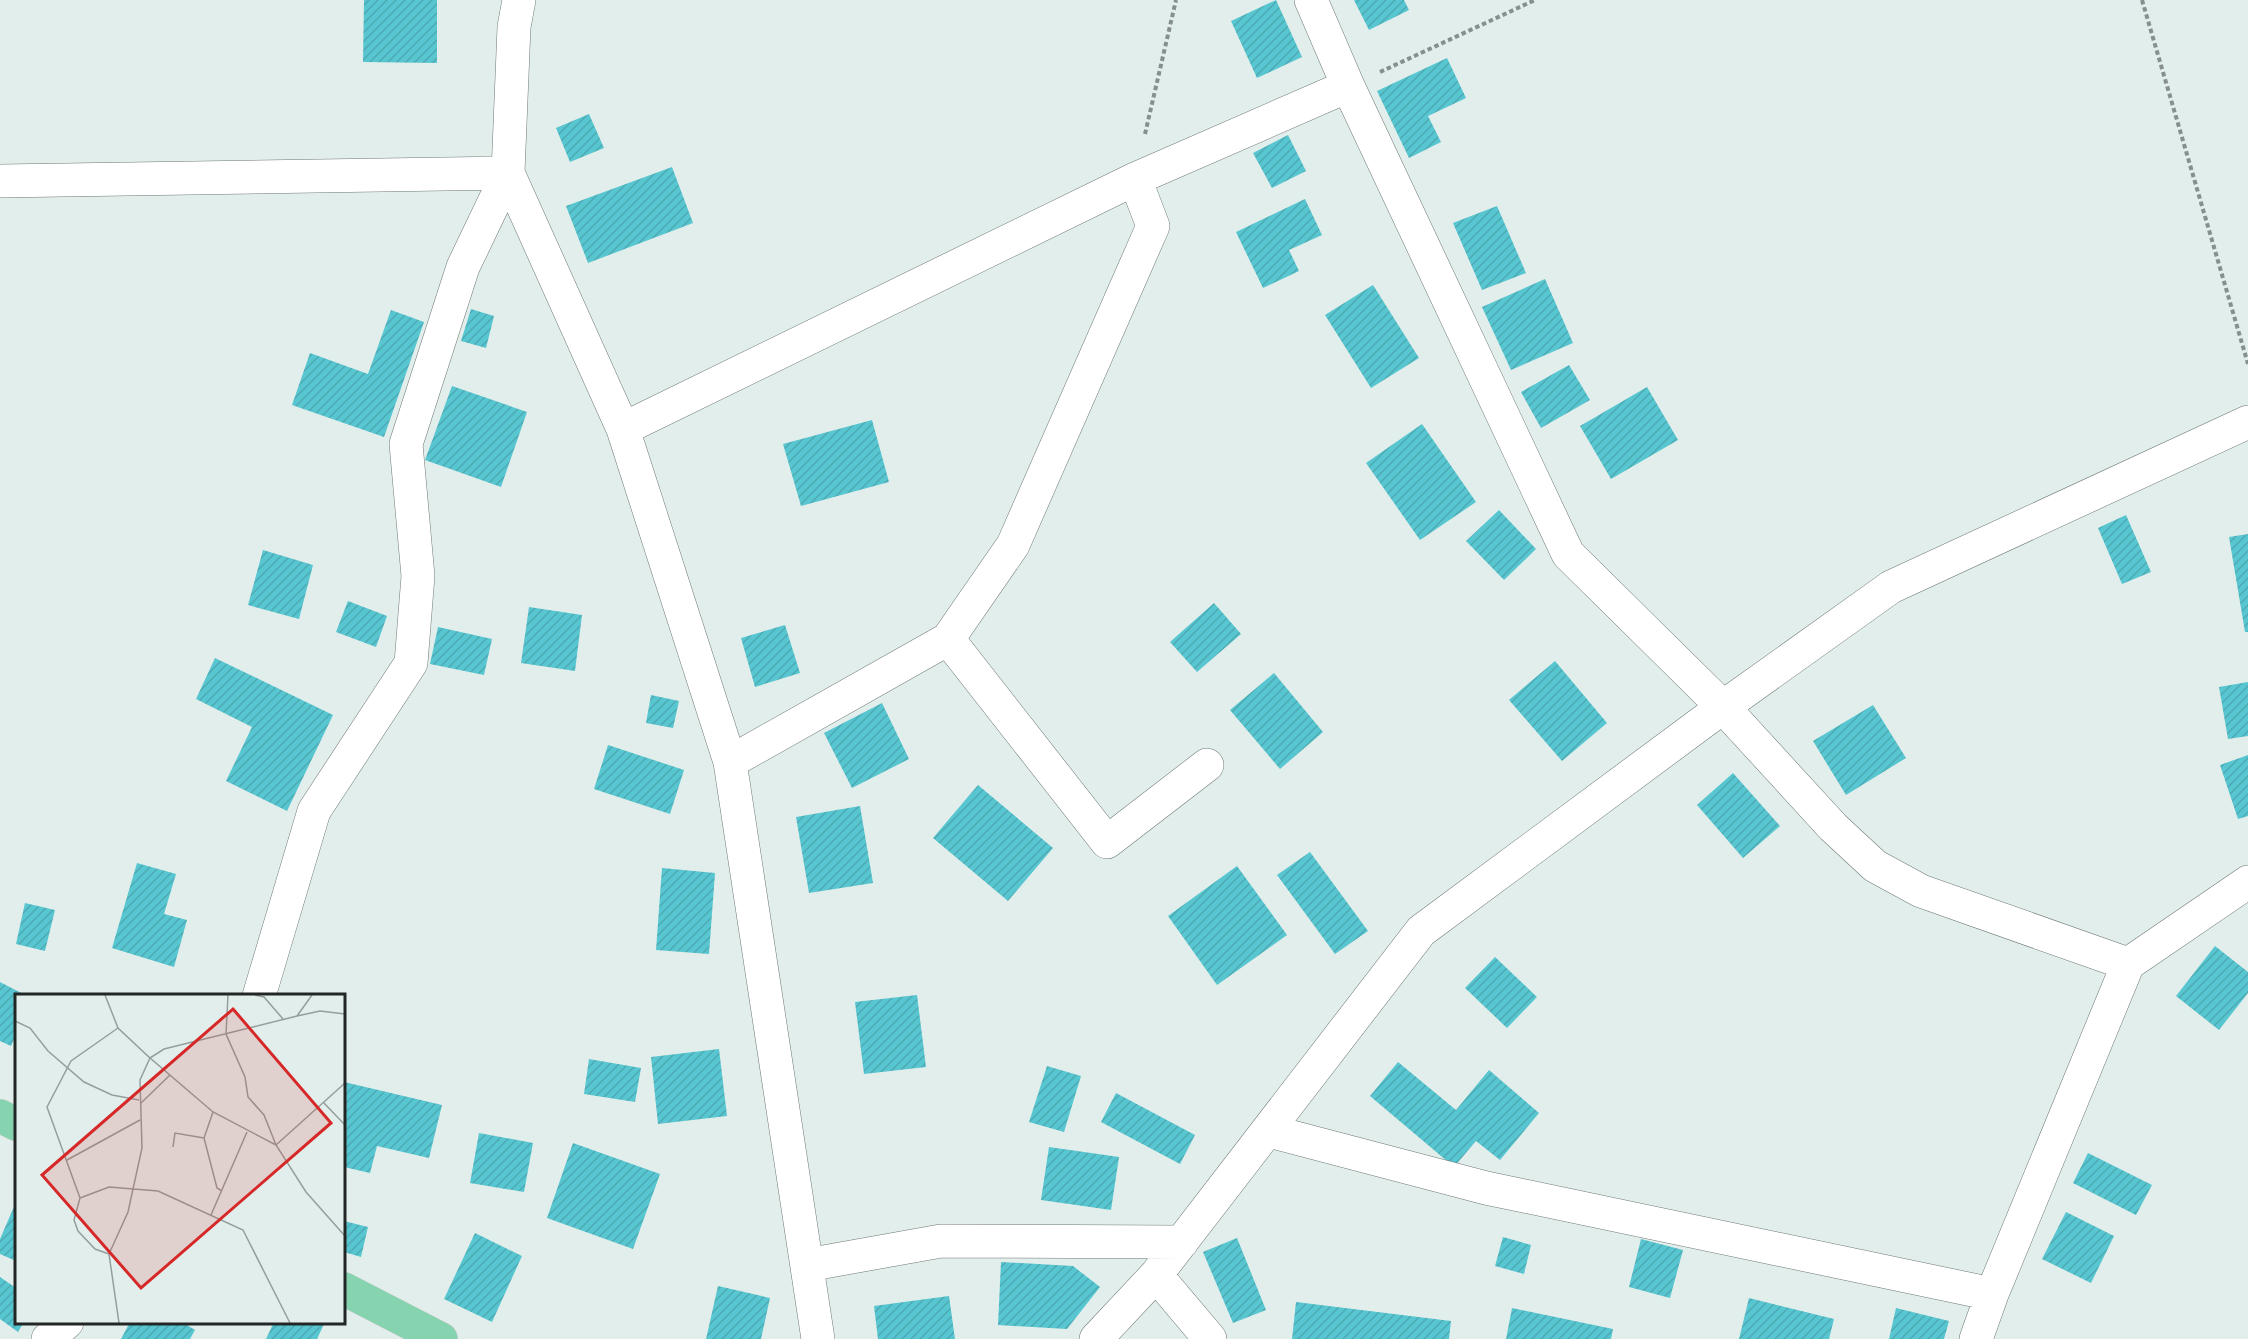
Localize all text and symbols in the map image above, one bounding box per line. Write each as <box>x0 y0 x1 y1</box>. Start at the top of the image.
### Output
inset map <box>15 994 345 1324</box>

